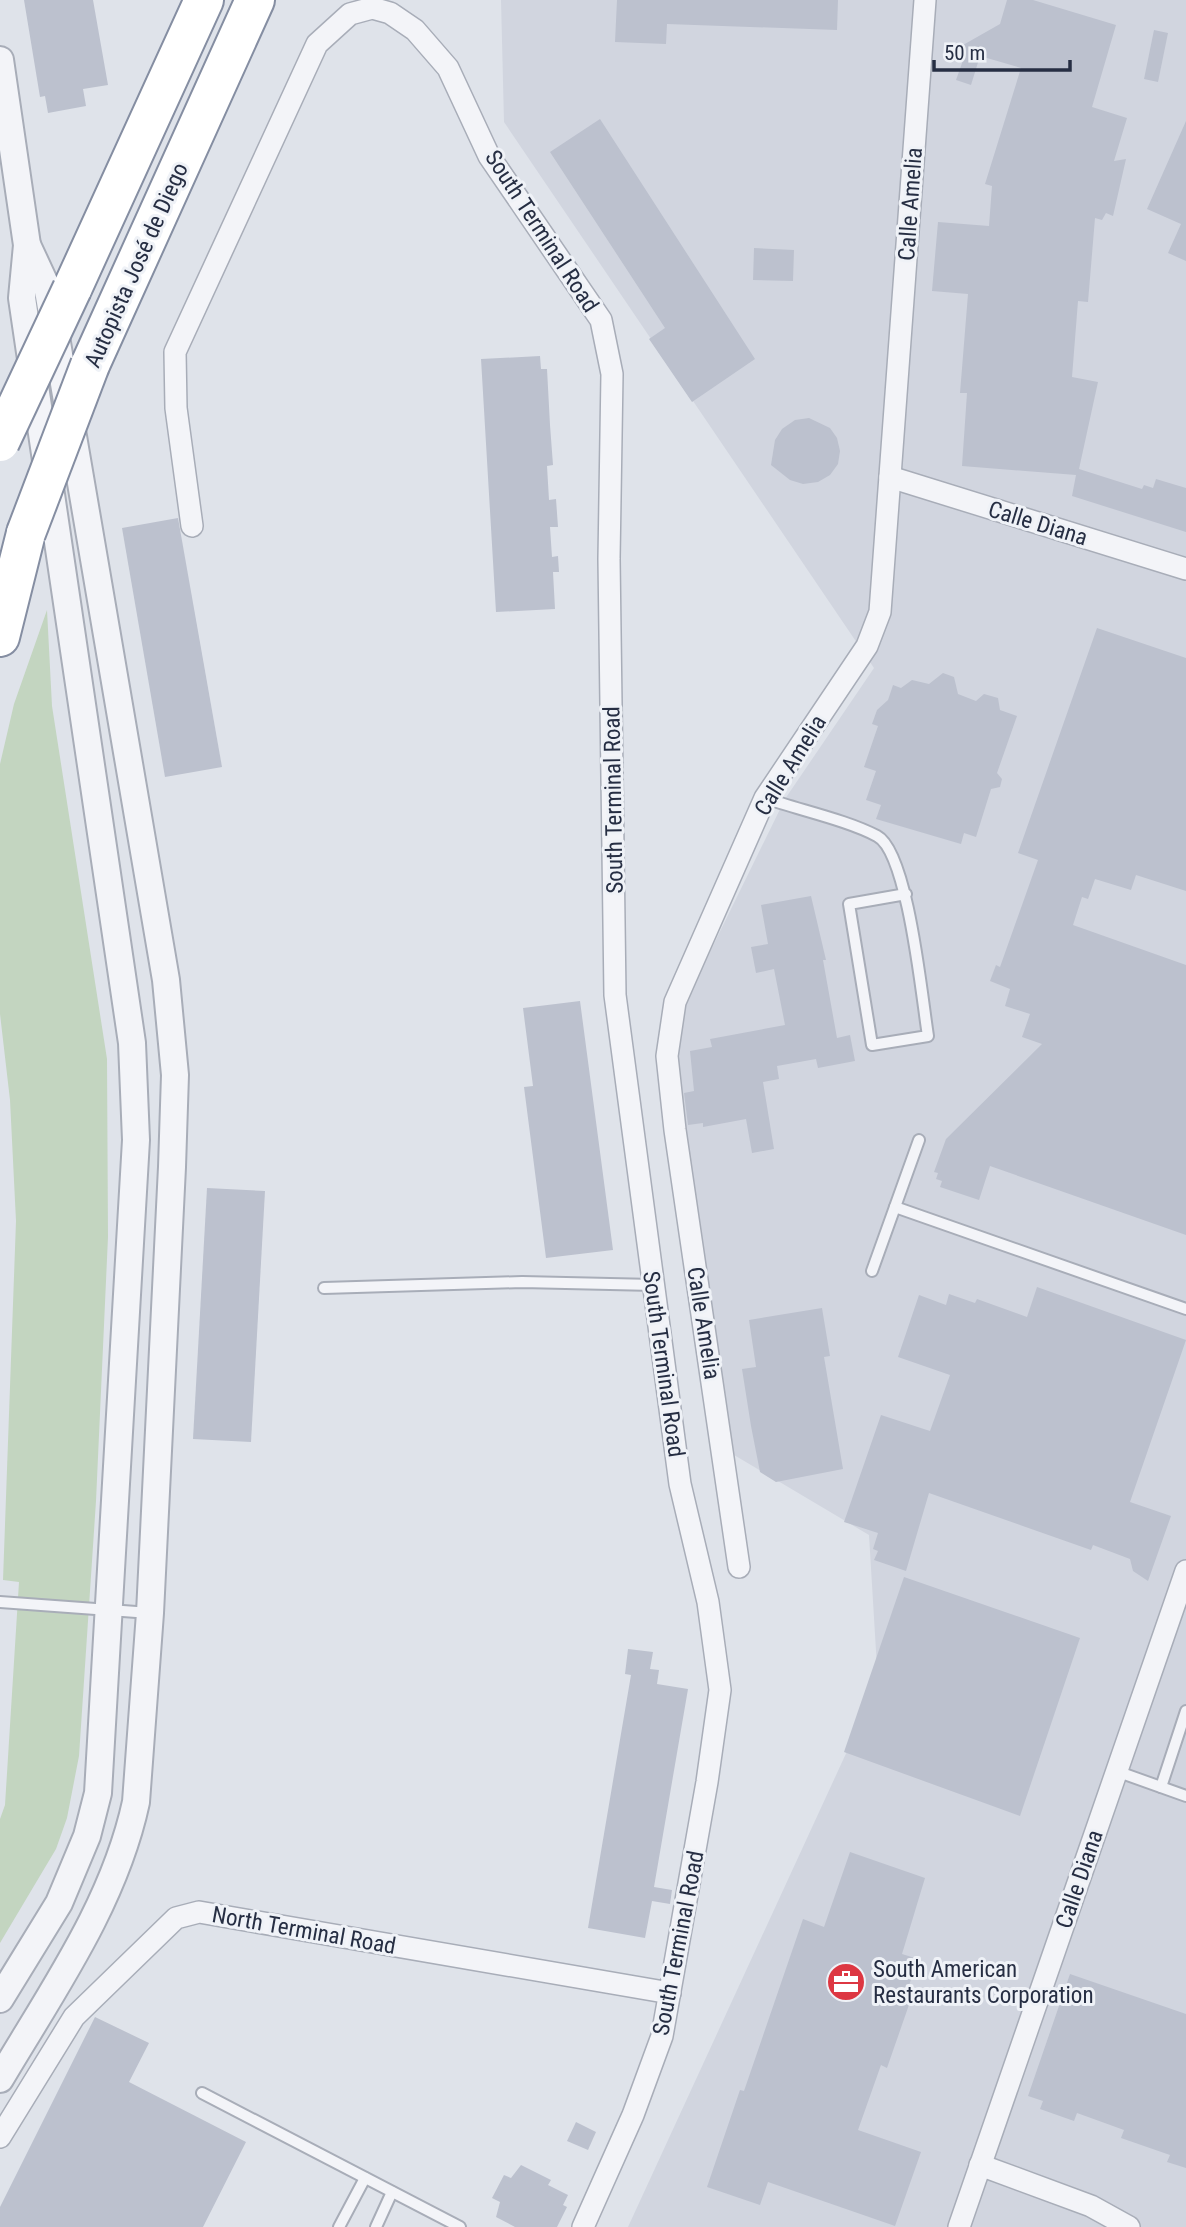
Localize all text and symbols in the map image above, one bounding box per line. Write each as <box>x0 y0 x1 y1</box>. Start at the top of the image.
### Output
scale bar <box>934 28 1070 72</box>
text: 50 m <box>944 41 985 65</box>
street label: South Terminal Road <box>479 145 604 317</box>
street label: Calle Amelia <box>893 146 928 262</box>
street label: Autopista José de Diego <box>79 159 194 372</box>
street label: Calle Diana <box>985 496 1091 551</box>
street label: South Terminal Road <box>598 706 629 894</box>
street label: Calle Amelia <box>749 710 832 821</box>
street label: Calle Amelia <box>681 1265 726 1381</box>
street label: South Terminal Road <box>637 1269 690 1459</box>
street label: Calle Diana <box>1050 1826 1109 1932</box>
street label: South Terminal Road <box>647 1848 710 2038</box>
street label: North Terminal Road <box>210 1901 398 1960</box>
place label: South American Restaurants Corporation <box>873 1956 1094 2009</box>
office icon: South American Restaurants Corporation <box>825 1961 867 2003</box>

